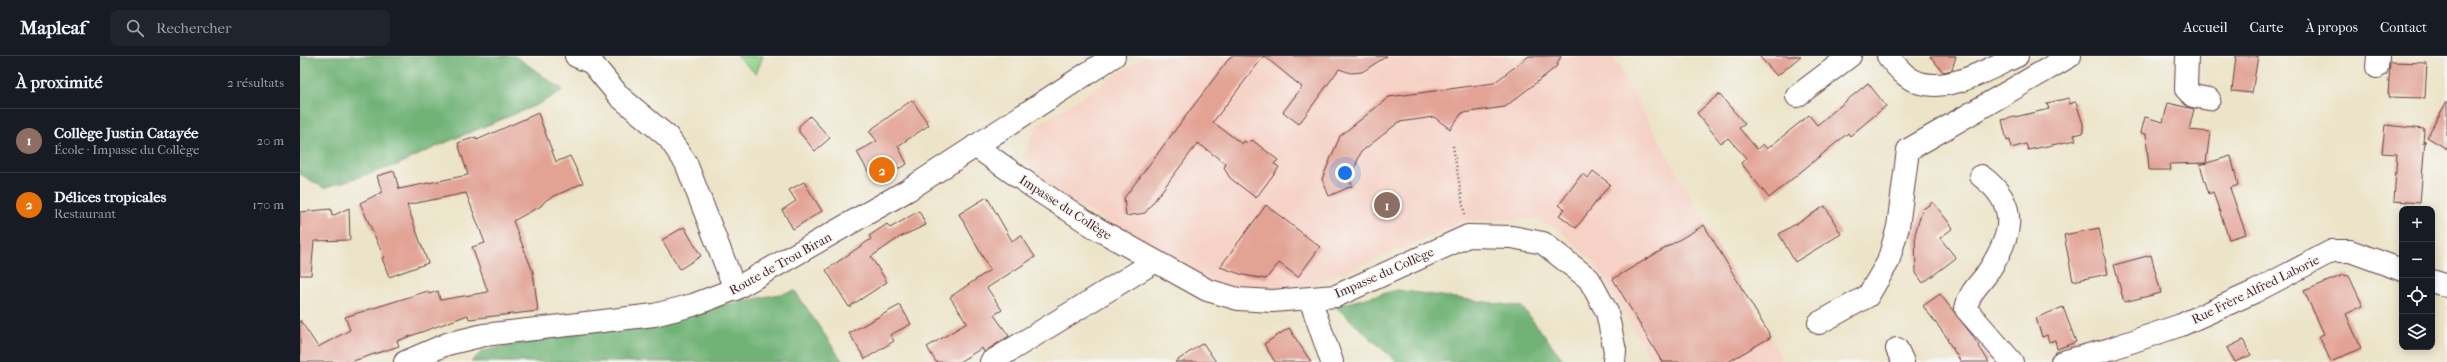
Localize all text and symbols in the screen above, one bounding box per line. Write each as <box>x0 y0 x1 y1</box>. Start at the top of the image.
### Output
search box <box>110 10 390 46</box>
text: Mapleaf <box>20 17 86 39</box>
icon: search <box>124 17 146 39</box>
text: Rechercher <box>156 19 231 37</box>
text: Accueil <box>2183 19 2228 36</box>
text: Carte <box>2250 19 2283 36</box>
text: À propos <box>2305 19 2358 36</box>
text: Contact <box>2380 19 2427 36</box>
text: À proximité <box>16 72 103 92</box>
text: 2 résultats <box>227 75 284 90</box>
text: Collège Justin Catayée <box>54 124 199 142</box>
text: 1 <box>27 133 31 148</box>
text: 20 m <box>257 133 284 148</box>
text: École · Impasse du Collège <box>54 142 199 157</box>
pin: 2 <box>869 155 895 185</box>
your location <box>1335 163 1355 183</box>
street label: Impasse du Collège <box>1017 172 1115 243</box>
text: Délices tropicales <box>54 188 166 206</box>
pin: 1 <box>1374 190 1400 220</box>
text: 2 <box>26 197 32 212</box>
text: 170 m <box>252 197 284 212</box>
text: Restaurant <box>54 206 116 221</box>
map controls <box>2399 206 2435 350</box>
button: + <box>2399 206 2435 242</box>
street label: Route de Trou Biran <box>727 229 834 298</box>
button: − <box>2399 242 2435 278</box>
street label: Impasse du Collège <box>1332 244 1437 301</box>
street label: Rue Frère Alfred Laborie <box>2189 252 2322 327</box>
button: locate <box>2399 278 2435 314</box>
button: layers <box>2399 314 2435 350</box>

